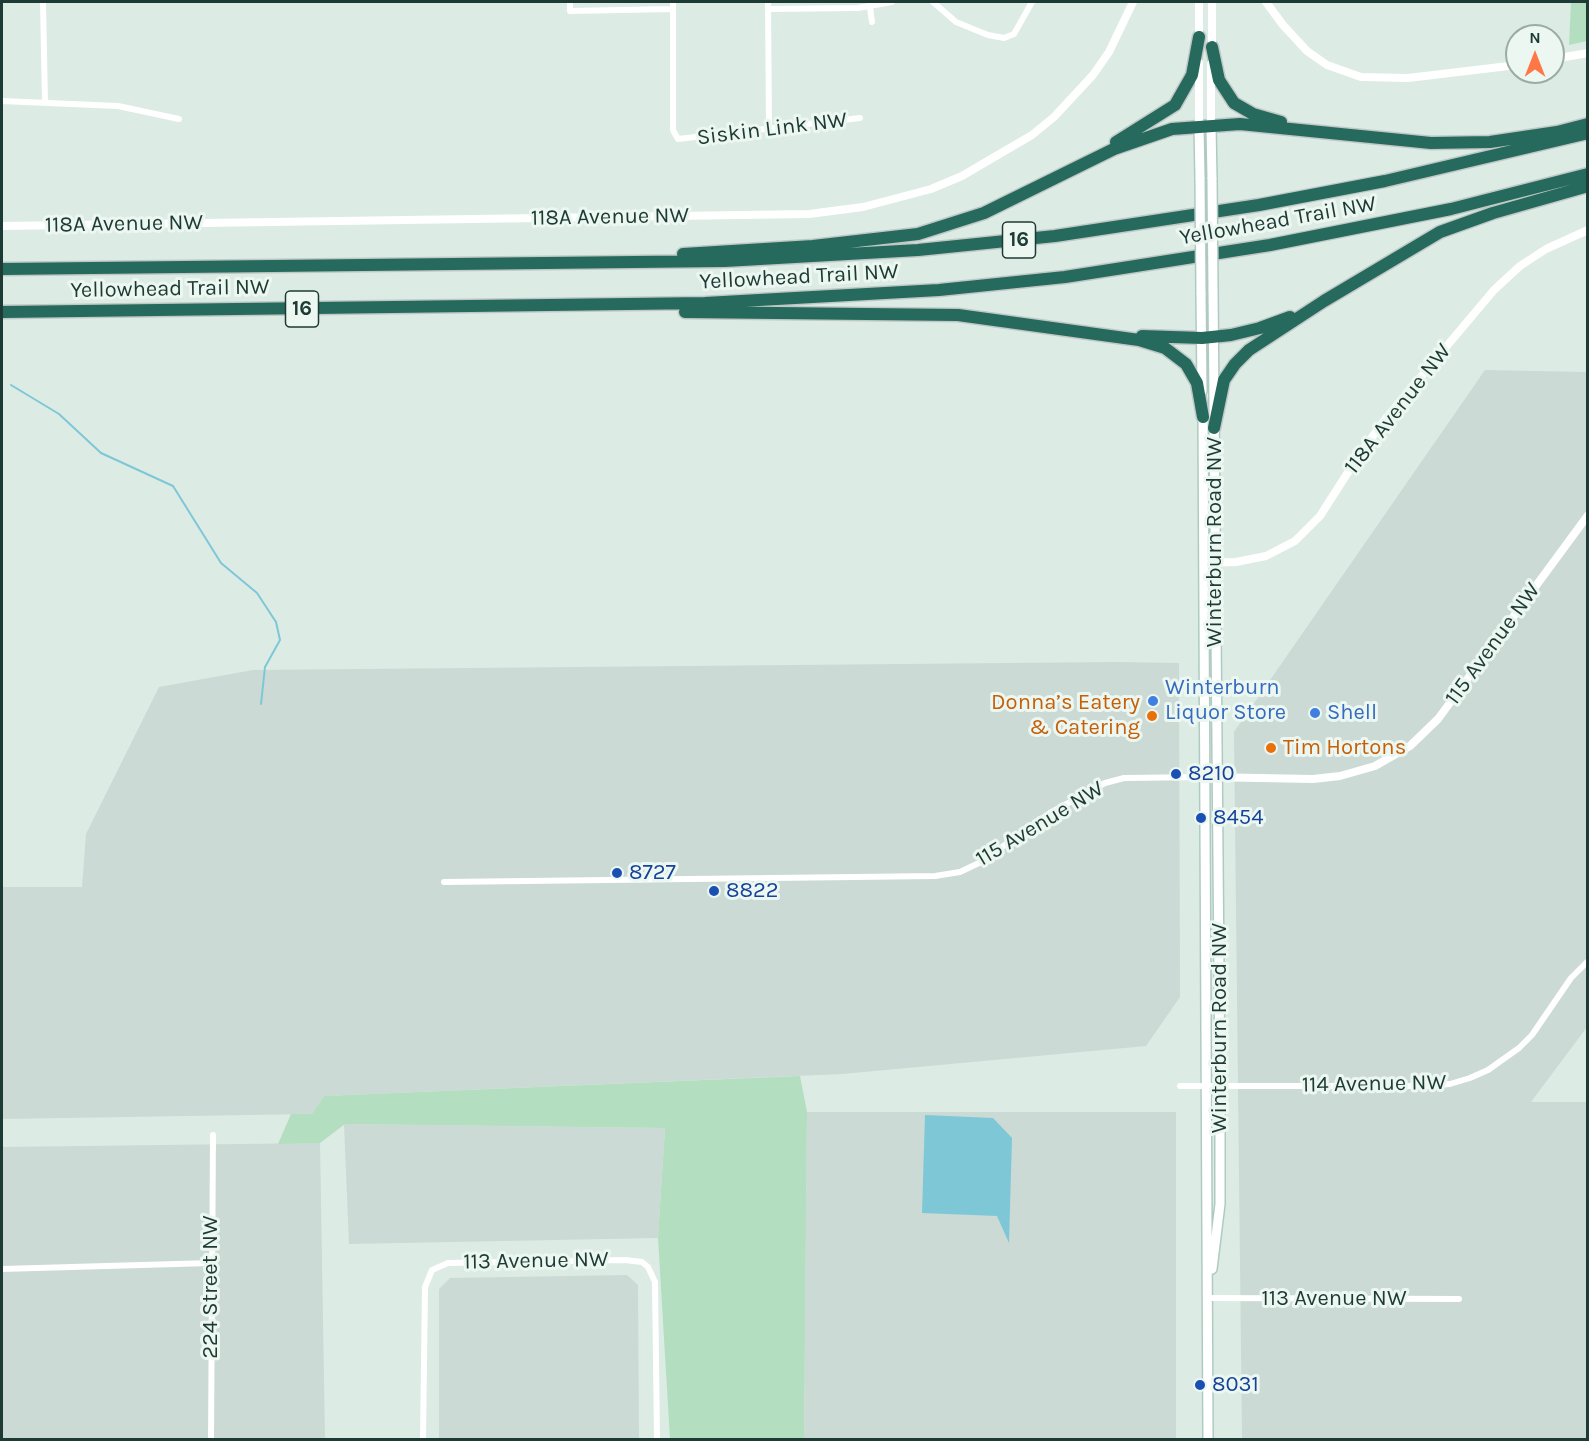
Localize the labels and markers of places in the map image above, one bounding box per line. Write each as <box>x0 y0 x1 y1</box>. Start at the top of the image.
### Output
place label: Winterburn Liquor Store <box>1165 675 1286 726</box>
place label: Donna’s Eatery & Catering <box>991 690 1140 742</box>
marker: Winterburn Liquor Store <box>1146 694 1160 708</box>
place label: Shell <box>1327 700 1377 726</box>
marker: Shell <box>1308 706 1322 720</box>
marker: Donna’s Eatery & Catering <box>1145 709 1159 723</box>
place label: Tim Hortons <box>1283 735 1406 761</box>
marker: Tim Hortons <box>1264 741 1278 755</box>
place label: 8210 <box>1188 761 1235 787</box>
marker: 8210 <box>1169 767 1183 781</box>
place label: 8454 <box>1213 805 1264 831</box>
marker: 8454 <box>1194 811 1208 825</box>
place label: 8727 <box>629 860 676 886</box>
marker: 8727 <box>610 866 624 880</box>
place label: 8822 <box>726 878 779 904</box>
marker: 8822 <box>707 884 721 898</box>
place label: 8031 <box>1212 1372 1259 1398</box>
marker: 8031 <box>1193 1378 1207 1392</box>

